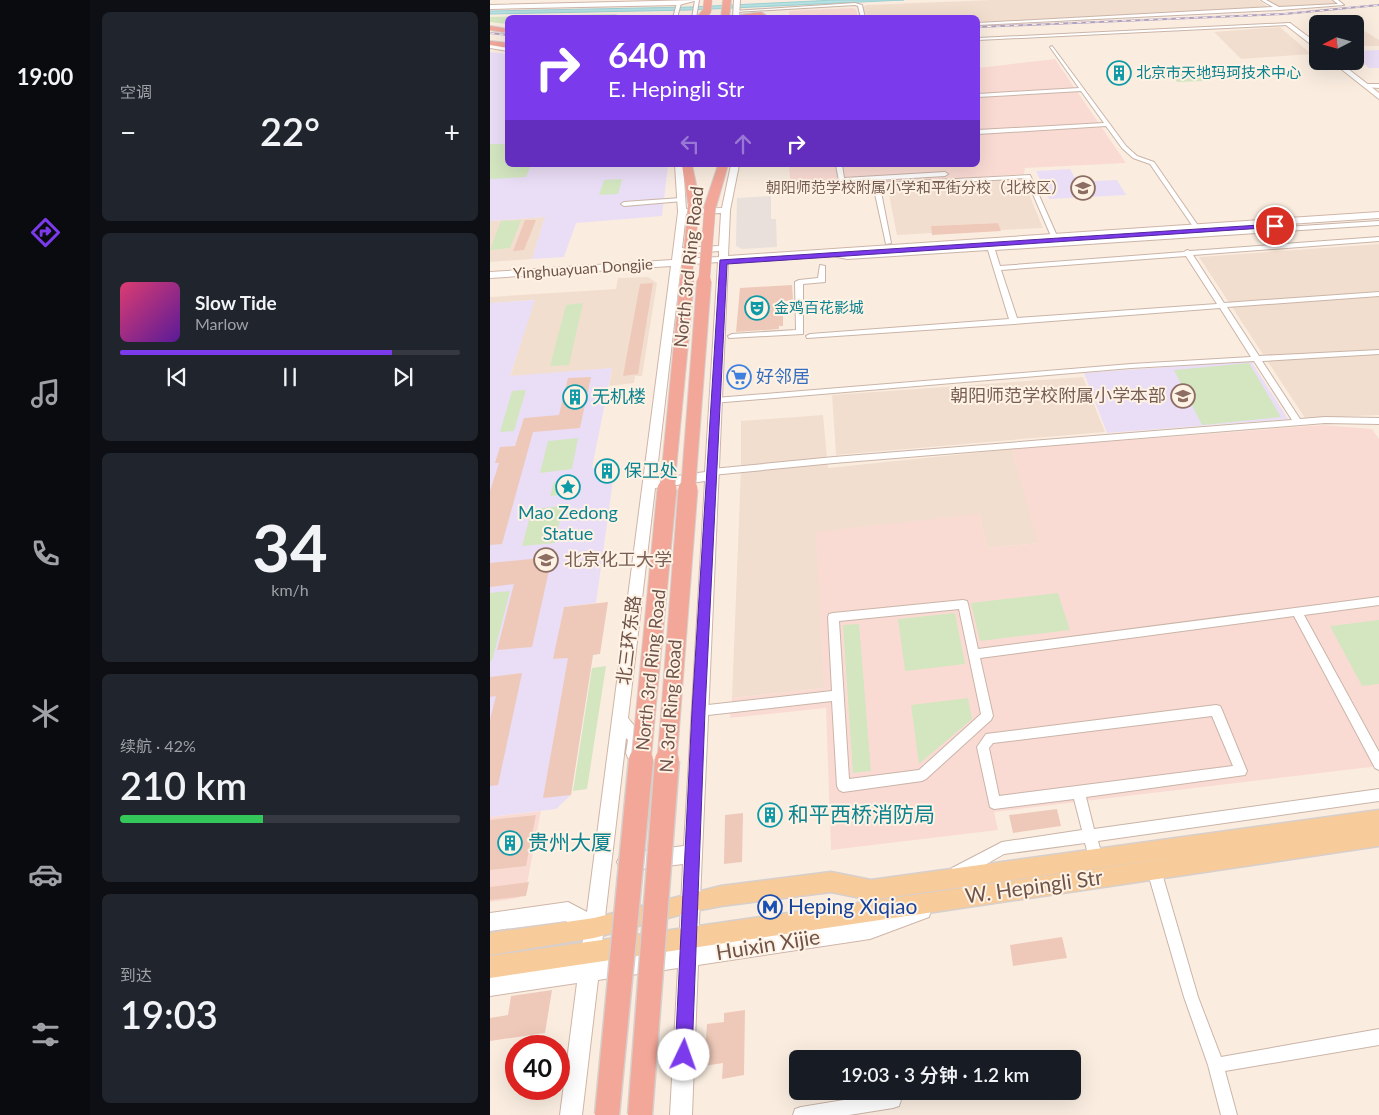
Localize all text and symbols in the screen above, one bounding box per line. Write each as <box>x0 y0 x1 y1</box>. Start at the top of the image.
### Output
north arrow <box>1309 15 1364 70</box>
map controls <box>1309 15 1364 70</box>
text: 640 m <box>608 33 707 75</box>
icon: right <box>525 35 590 100</box>
building icon: 北京市天地玛珂技术中心 <box>1106 60 1132 86</box>
text: 19:00 <box>17 63 73 90</box>
place label: 北京市天地玛珂技术中心 <box>1136 63 1301 81</box>
text: E. Hepingli Str <box>608 75 744 102</box>
text: 空调 <box>120 82 152 101</box>
text: 22° <box>260 108 320 154</box>
text: − <box>120 115 136 149</box>
text: + <box>444 115 460 149</box>
icon: left <box>676 130 704 158</box>
icon: ahead <box>729 130 757 158</box>
icon: right <box>782 130 810 158</box>
school or university icon: 朝阳师范学校附属小学和平街分校（北校区） <box>1070 175 1096 201</box>
place label: 朝阳师范学校附属小学和平街分校（北校区） <box>766 178 1066 196</box>
street label: North 3rd Ring Road <box>669 185 707 349</box>
pin <box>1254 205 1296 247</box>
icon: arrive <box>1261 212 1289 240</box>
icon: directions <box>28 215 63 250</box>
street label: Yinghuayuan Dongjie <box>512 254 653 282</box>
text: Slow Tide <box>195 291 277 314</box>
theatre icon: 金鸡百花影城 <box>744 295 770 321</box>
place label: 金鸡百花影城 <box>774 298 864 316</box>
text: Marlow <box>195 314 249 333</box>
icon: previous <box>163 363 191 391</box>
icon: pause <box>276 363 304 391</box>
icon: next <box>389 363 417 391</box>
supermarket icon: 好邻居 <box>726 364 752 390</box>
place label: 好邻居 <box>756 365 810 387</box>
icon: music <box>28 376 63 411</box>
school or university icon: 朝阳师范学校附属小学本部 <box>1170 383 1196 409</box>
building icon: 无机楼 <box>562 384 588 410</box>
place label: 朝阳师范学校附属小学本部 <box>950 384 1166 406</box>
place label: 无机楼 <box>592 385 646 407</box>
building icon: 保卫处 <box>594 458 620 484</box>
place label: 保卫处 <box>624 459 678 481</box>
place icon: Mao Zedong Statue <box>555 474 581 500</box>
place label: Mao Zedong Statue <box>518 501 618 544</box>
text: 34 <box>252 508 328 586</box>
icon: phone <box>28 536 63 571</box>
school or university icon: 北京化工大学 <box>533 547 559 573</box>
place label: 北京化工大学 <box>564 548 672 570</box>
text: km/h <box>271 580 309 599</box>
street label: North 3rd Ring Road <box>631 588 669 752</box>
street label: 北三环东路 <box>612 594 644 686</box>
street label: N. 3rd Ring Road <box>654 639 686 773</box>
icon: climate <box>28 696 63 731</box>
text: 续航 · 42% <box>120 736 196 755</box>
text: 210 km <box>120 762 247 808</box>
place label: 和平西桥消防局 <box>788 801 935 826</box>
building icon: 和平西桥消防局 <box>757 802 783 828</box>
place label: 贵州大厦 <box>528 829 612 854</box>
building icon: 贵州大厦 <box>497 830 523 856</box>
icon: car <box>28 857 63 892</box>
street label: W. Hepingli Str <box>963 863 1105 908</box>
place label: Heping Xiqiao <box>788 893 918 918</box>
metro station icon: Heping Xiqiao <box>757 894 783 920</box>
street label: Huixin Xijie <box>714 923 822 964</box>
text: 到达 <box>120 965 152 984</box>
text: 19:03 <box>120 991 218 1037</box>
icon: filters <box>28 1017 63 1052</box>
position arrow <box>657 1028 709 1080</box>
speed limit sign: 40 <box>505 1035 570 1100</box>
text: 19:03 · 3 分钟 · 1.2 km <box>841 1063 1029 1086</box>

